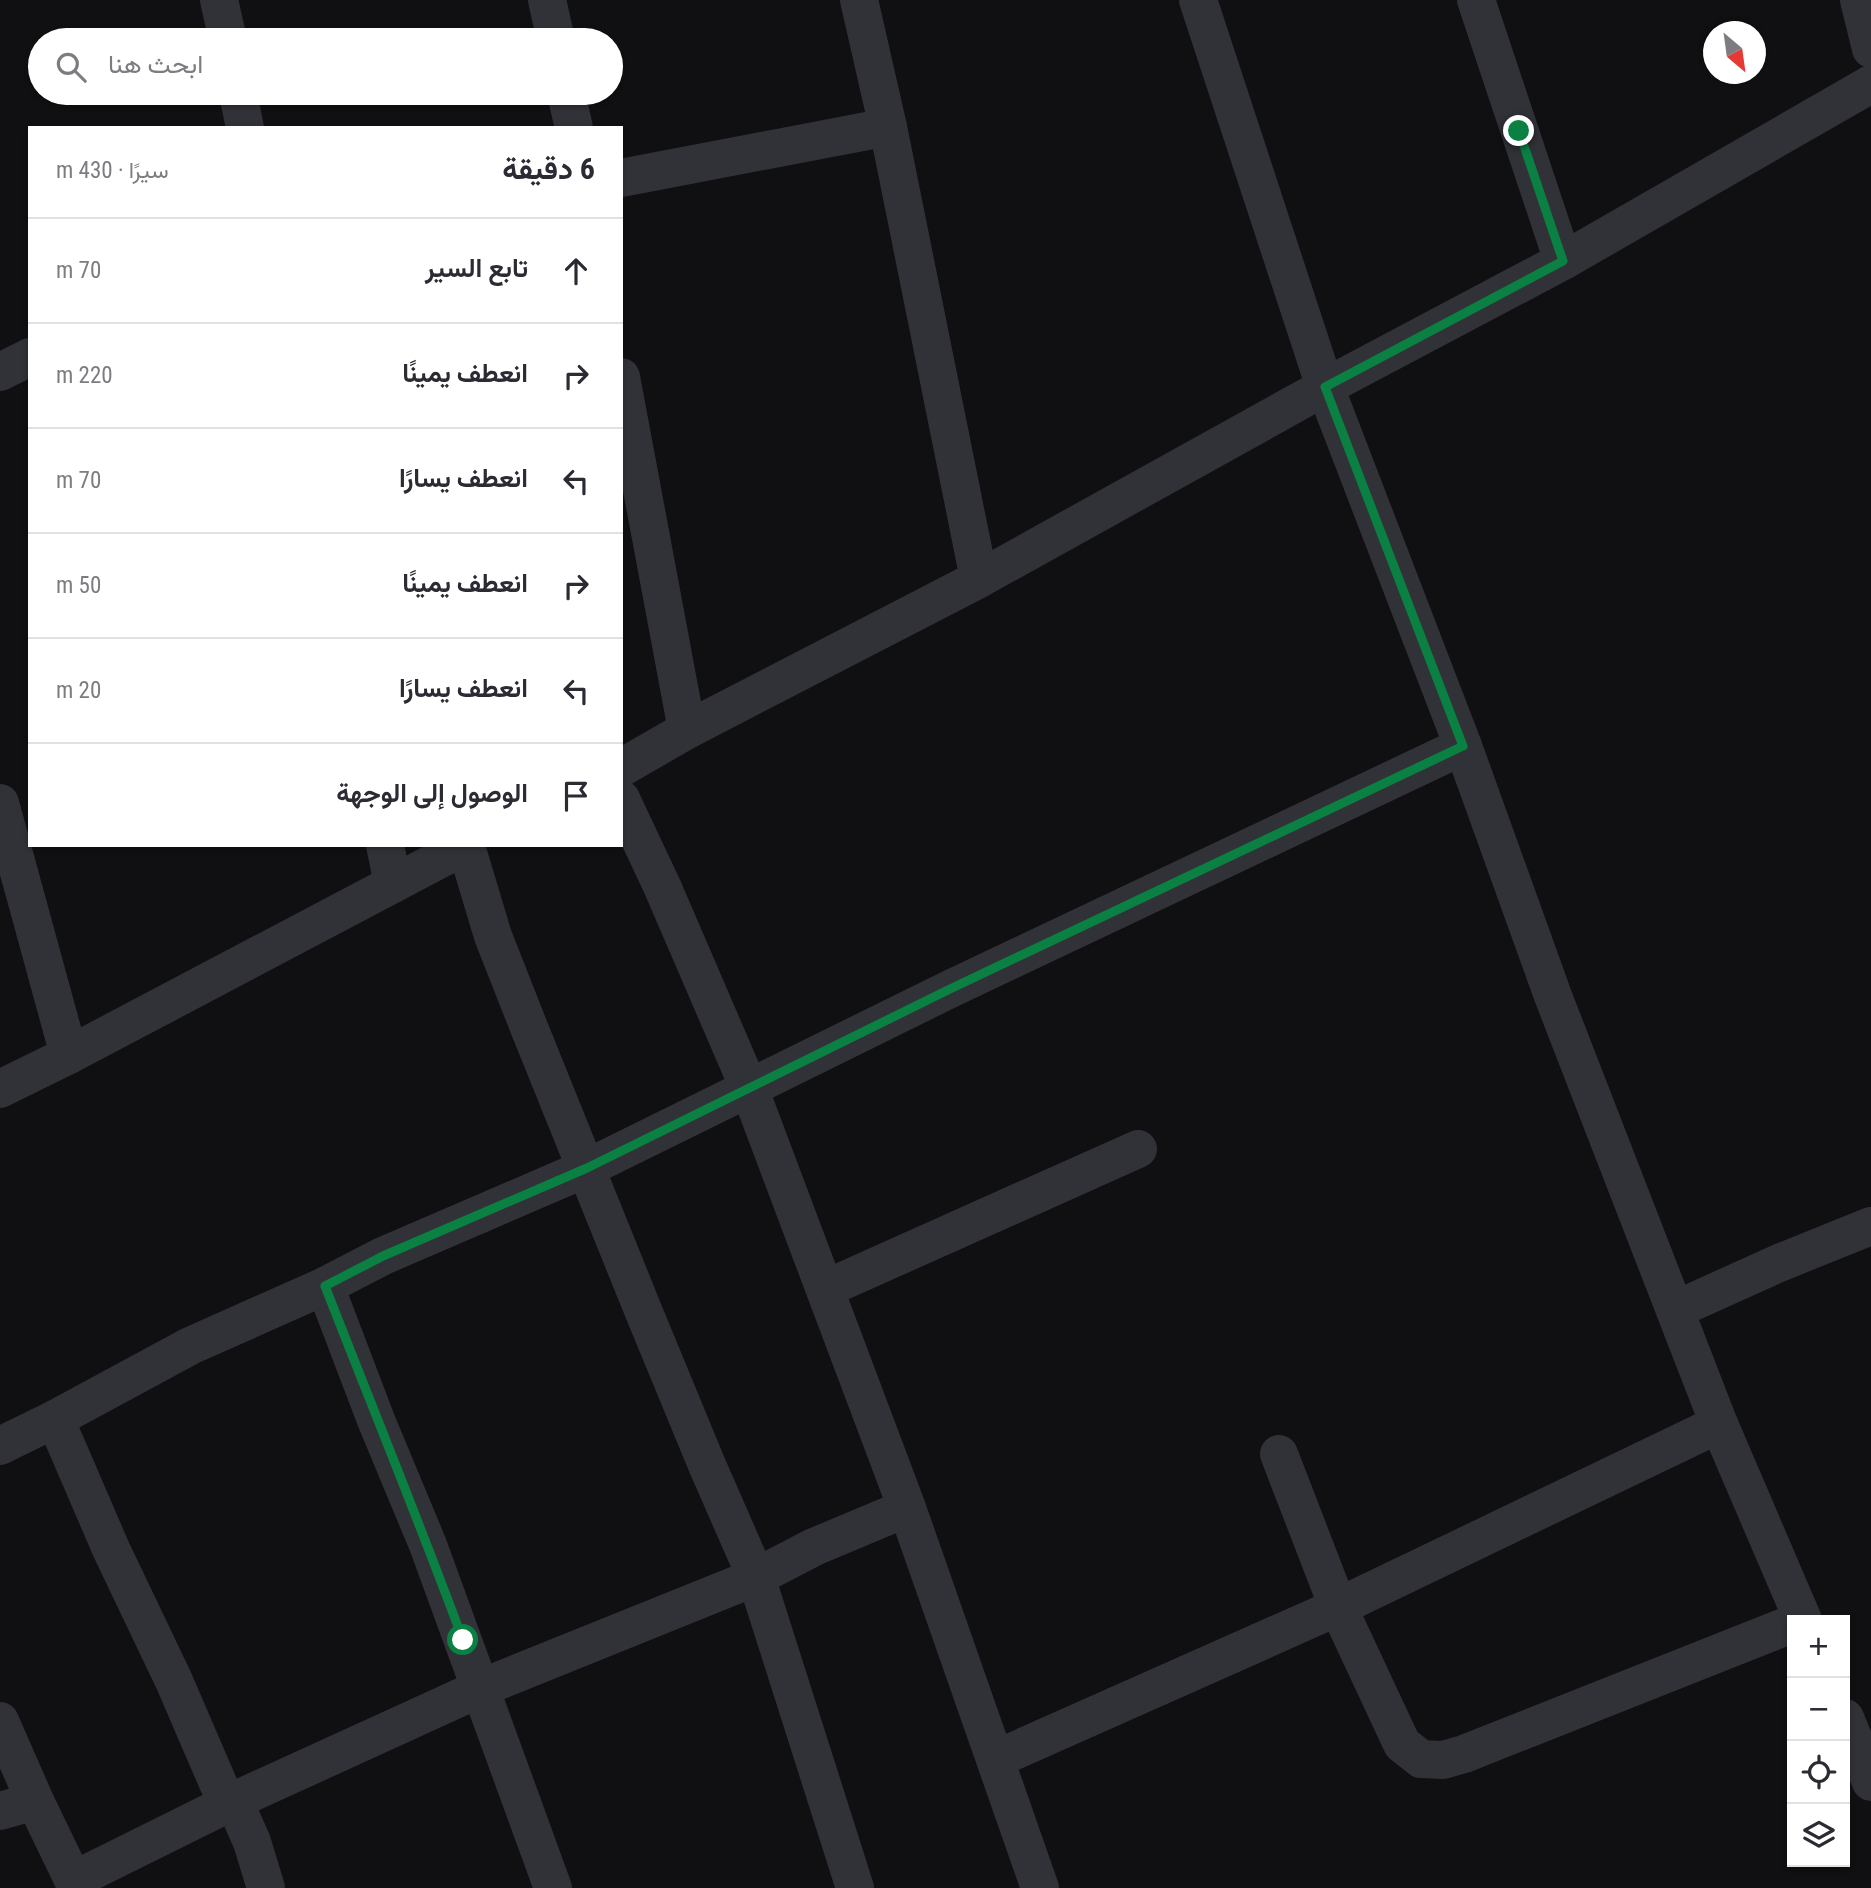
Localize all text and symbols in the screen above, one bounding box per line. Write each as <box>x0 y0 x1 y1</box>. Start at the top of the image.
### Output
north arrow <box>1703 21 1766 84</box>
search box <box>28 28 623 105</box>
icon: search <box>52 48 90 86</box>
text: ابحث هنا <box>108 49 203 79</box>
route end <box>1503 115 1534 146</box>
text: 6 دقيقة <box>502 151 595 186</box>
text: سيرًا · 430 m <box>56 157 169 184</box>
icon: ahead <box>557 252 595 290</box>
text: تابع السير <box>425 253 528 283</box>
text: 70 m <box>56 257 101 284</box>
icon: right <box>557 357 595 395</box>
text: انعطف يمينًا <box>402 358 528 388</box>
text: 220 m <box>56 362 113 389</box>
icon: left <box>557 462 595 500</box>
text: انعطف يسارًا <box>399 463 528 493</box>
text: 70 m <box>56 467 101 494</box>
icon: right <box>557 567 595 605</box>
text: انعطف يمينًا <box>402 568 528 598</box>
text: 50 m <box>56 572 101 599</box>
icon: left <box>557 672 595 710</box>
text: انعطف يسارًا <box>399 673 528 703</box>
text: 20 m <box>56 677 101 704</box>
icon: arrive <box>557 777 595 815</box>
text: الوصول إلى الوجهة <box>336 778 528 808</box>
map controls <box>1787 1615 1850 1867</box>
button: + <box>1787 1615 1850 1678</box>
route start <box>447 1624 478 1655</box>
button: − <box>1787 1678 1850 1741</box>
button: locate <box>1787 1741 1850 1804</box>
button: layers <box>1787 1804 1850 1867</box>

